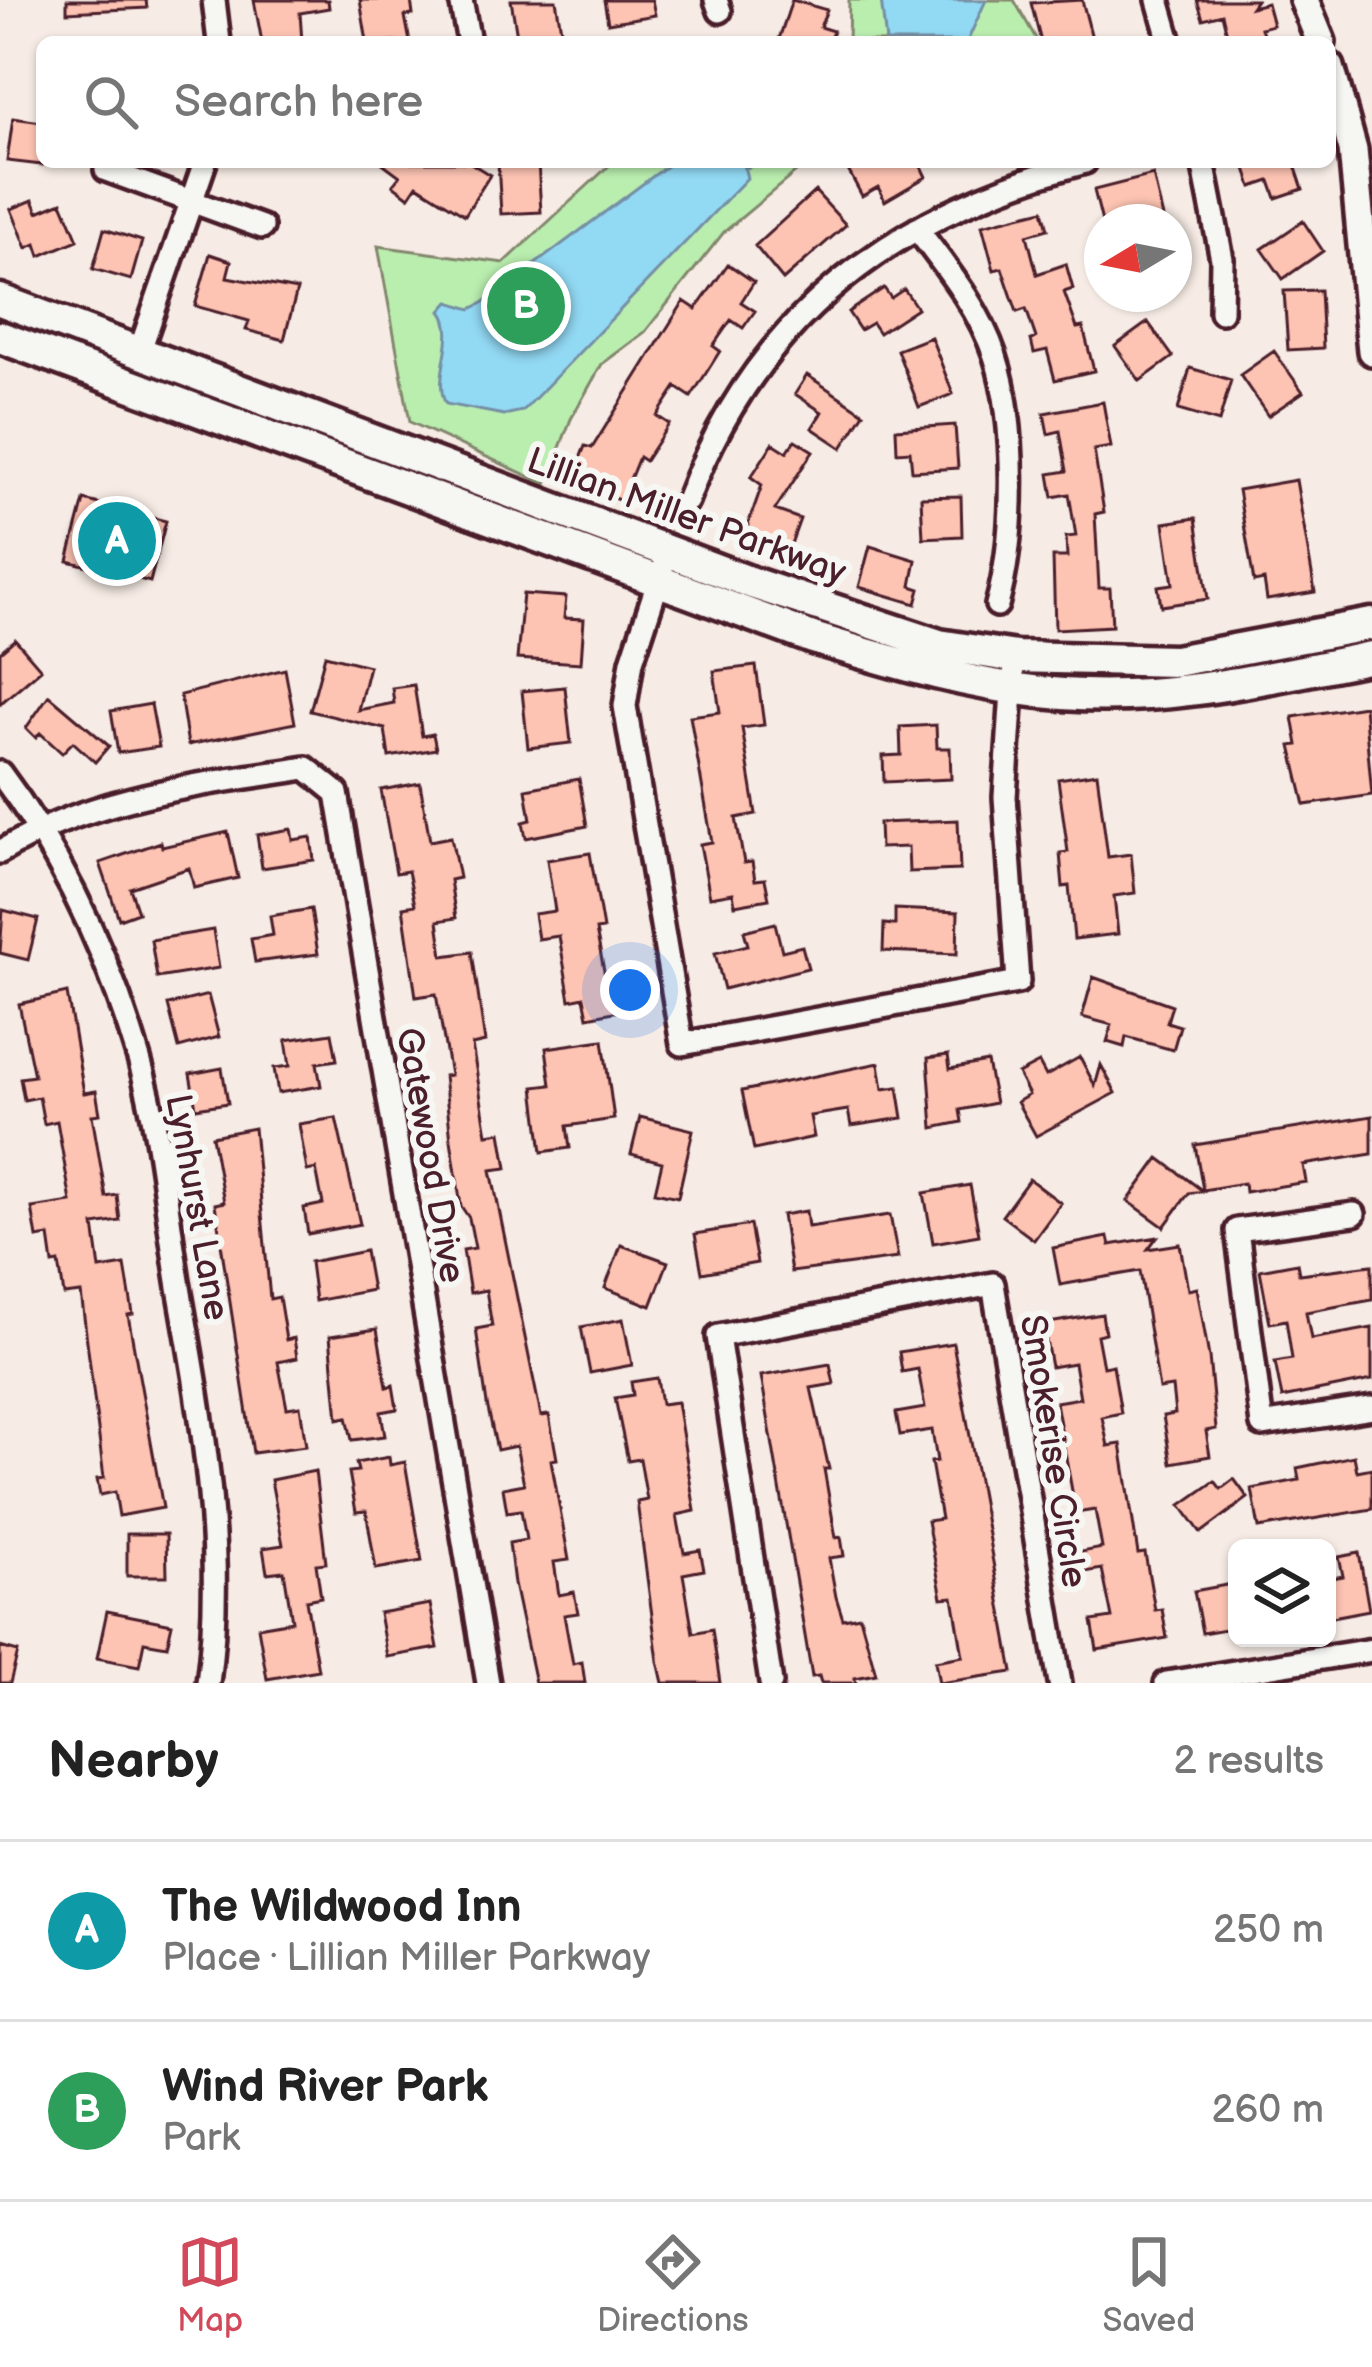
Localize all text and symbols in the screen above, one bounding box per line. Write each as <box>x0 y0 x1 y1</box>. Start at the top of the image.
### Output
search box <box>36 36 1336 168</box>
icon: search <box>78 69 144 135</box>
text: Search here <box>174 75 423 130</box>
north arrow <box>1084 204 1192 312</box>
pin: B <box>487 261 565 351</box>
street label: Lillian Miller Parkway <box>521 440 852 595</box>
pin: A <box>78 496 156 586</box>
your location <box>600 960 660 1020</box>
street label: Gatewood Drive <box>386 1024 473 1286</box>
street label: Lynhurst Lane <box>155 1091 238 1324</box>
street label: Smokerise Circle <box>1010 1312 1095 1591</box>
map controls <box>1228 1539 1336 1647</box>
button: layers <box>1228 1539 1336 1647</box>
text: Nearby <box>48 1731 219 1792</box>
text: 2 results <box>1173 1738 1324 1785</box>
text: The Wildwood Inn <box>162 1880 522 1935</box>
text: A <box>75 1907 99 1954</box>
text: 250 m <box>1213 1907 1324 1954</box>
text: Place · Lillian Miller Parkway <box>162 1935 650 1982</box>
text: Wind River Park <box>162 2060 488 2115</box>
text: B <box>73 2087 101 2134</box>
text: 260 m <box>1211 2087 1324 2134</box>
text: Park <box>162 2115 240 2162</box>
tab: Map <box>177 2229 243 2341</box>
tab: Directions <box>597 2229 749 2341</box>
tab: Saved <box>1102 2229 1195 2341</box>

